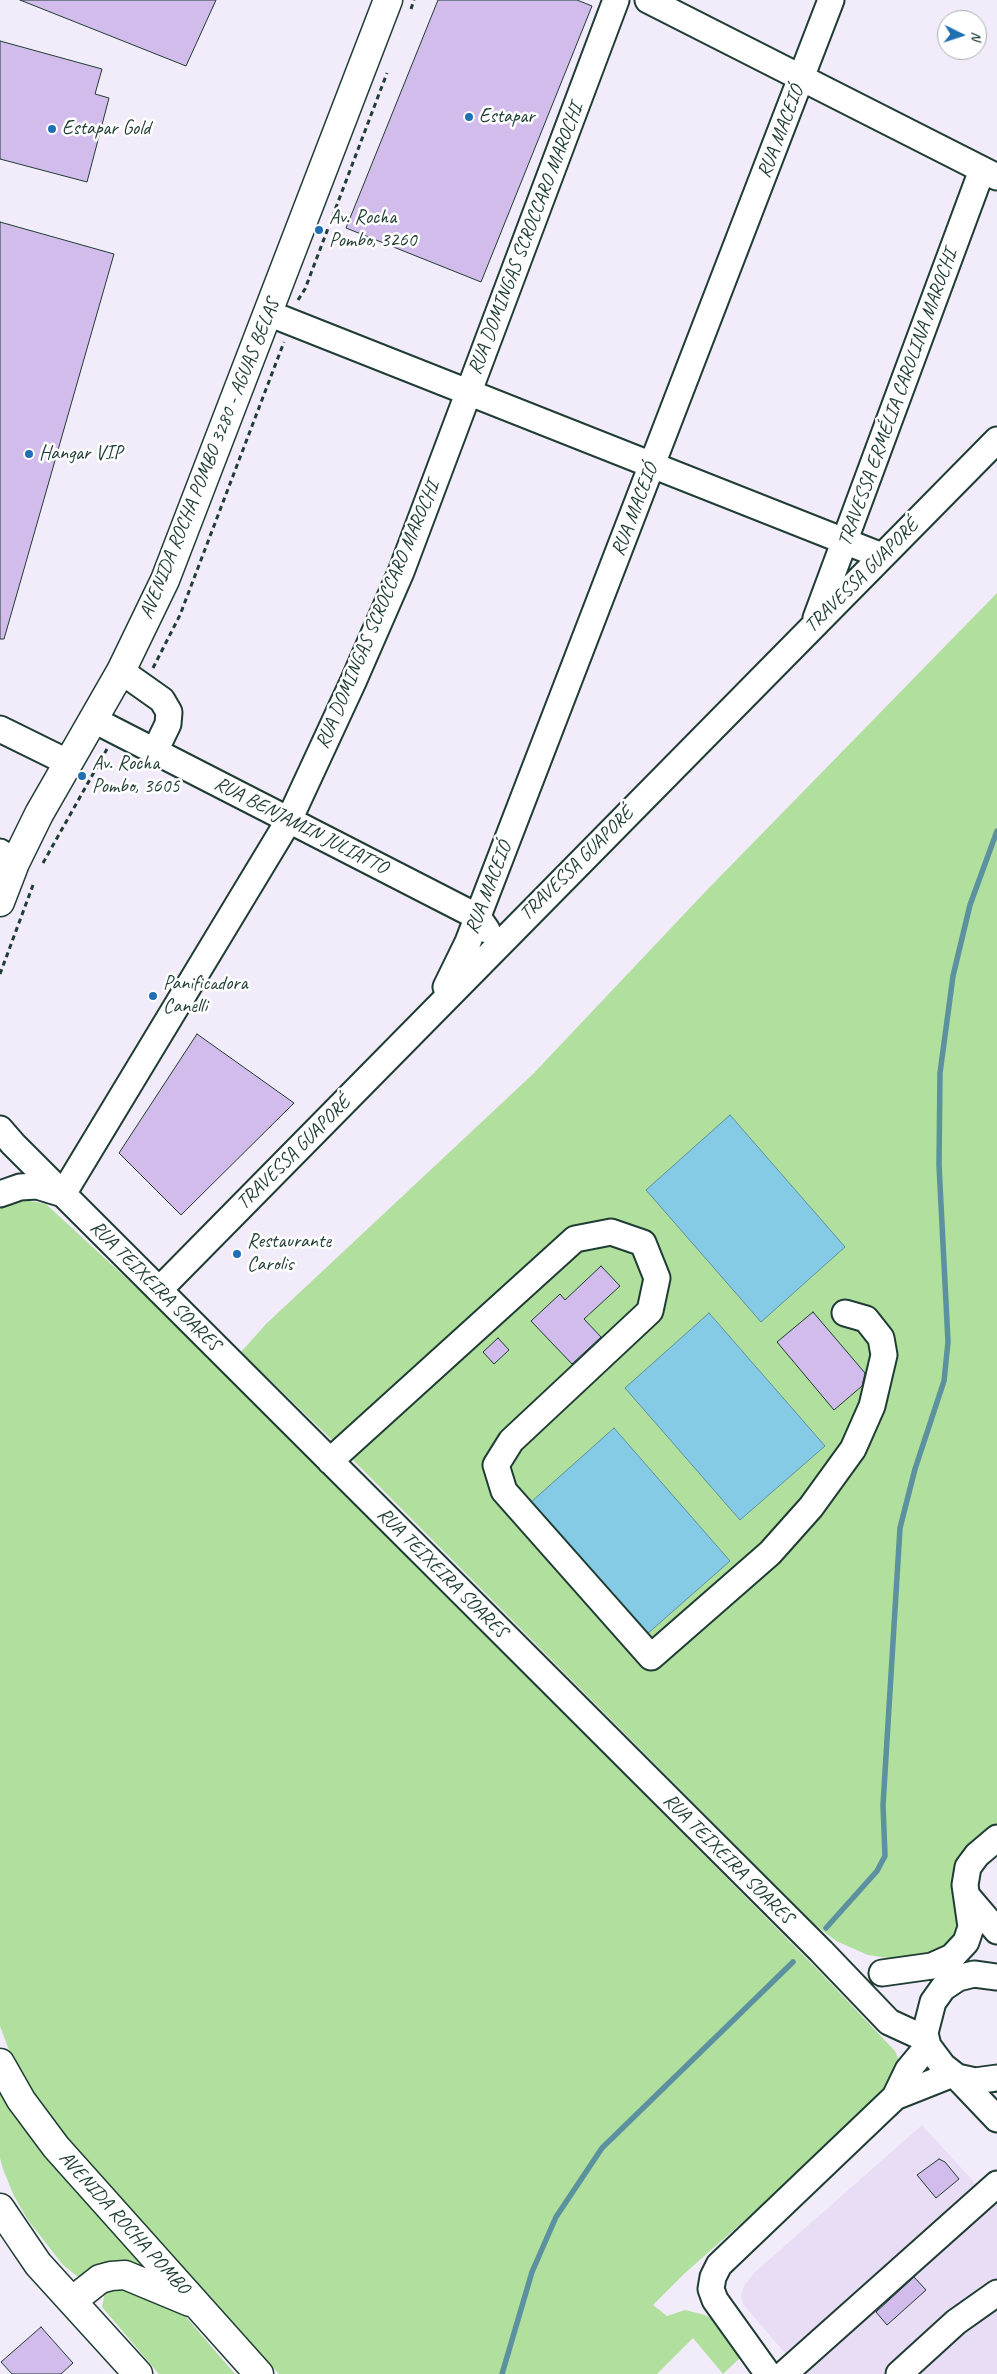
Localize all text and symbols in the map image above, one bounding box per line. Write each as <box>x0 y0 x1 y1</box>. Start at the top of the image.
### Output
north arrow <box>937 10 987 60</box>
text: N <box>968 31 985 41</box>
street label: RUA MACEIÓ <box>752 83 810 181</box>
street label: RUA DOMINGAS SCROCCARO MAROCHI <box>463 100 589 378</box>
place label: Estapar <box>479 105 535 129</box>
marker: Estapar <box>463 111 475 123</box>
place label: Estapar Gold <box>62 117 150 141</box>
marker: Estapar Gold <box>46 123 58 135</box>
place label: Av. Rocha Pombo, 3260 <box>329 206 416 253</box>
marker: Av. Rocha Pombo, 3260 <box>313 224 325 236</box>
street label: TRAVESSA ERMÉLIA CAROLINA MAROCHI <box>833 246 963 550</box>
street label: AVENIDA ROCHA POMBO 3280 - AGUAS BELAS <box>135 296 285 622</box>
place label: Hangar VIP <box>39 442 122 466</box>
marker: Hangar VIP <box>23 448 35 460</box>
street label: RUA MACEIÓ <box>606 461 664 559</box>
street label: RUA DOMINGAS SCROCCARO MAROCHI <box>311 478 445 752</box>
street label: TRAVESSA GUAPORÉ <box>800 514 924 638</box>
place label: Av. Rocha Pombo, 3605 <box>92 752 179 799</box>
marker: Av. Rocha Pombo, 3605 <box>76 770 88 782</box>
street label: RUA BENJAMIN JULIATTO <box>210 772 392 880</box>
street label: TRAVESSA GUAPORÉ <box>515 802 639 926</box>
street label: RUA MACEIÓ <box>460 839 518 937</box>
place label: Panificadora Canelli <box>163 972 247 1019</box>
marker: Panificadora Canelli <box>147 990 159 1002</box>
street label: TRAVESSA GUAPORÉ <box>232 1091 356 1215</box>
street label: RUA TEIXEIRA SOARES <box>85 1216 225 1356</box>
place label: Restaurante Carolis <box>247 1230 331 1277</box>
marker: Restaurante Carolis <box>231 1248 243 1260</box>
street label: RUA TEIXEIRA SOARES <box>372 1503 512 1643</box>
street label: RUA TEIXEIRA SOARES <box>658 1789 798 1929</box>
street label: AVENIDA ROCHA POMBO <box>53 2146 195 2300</box>

